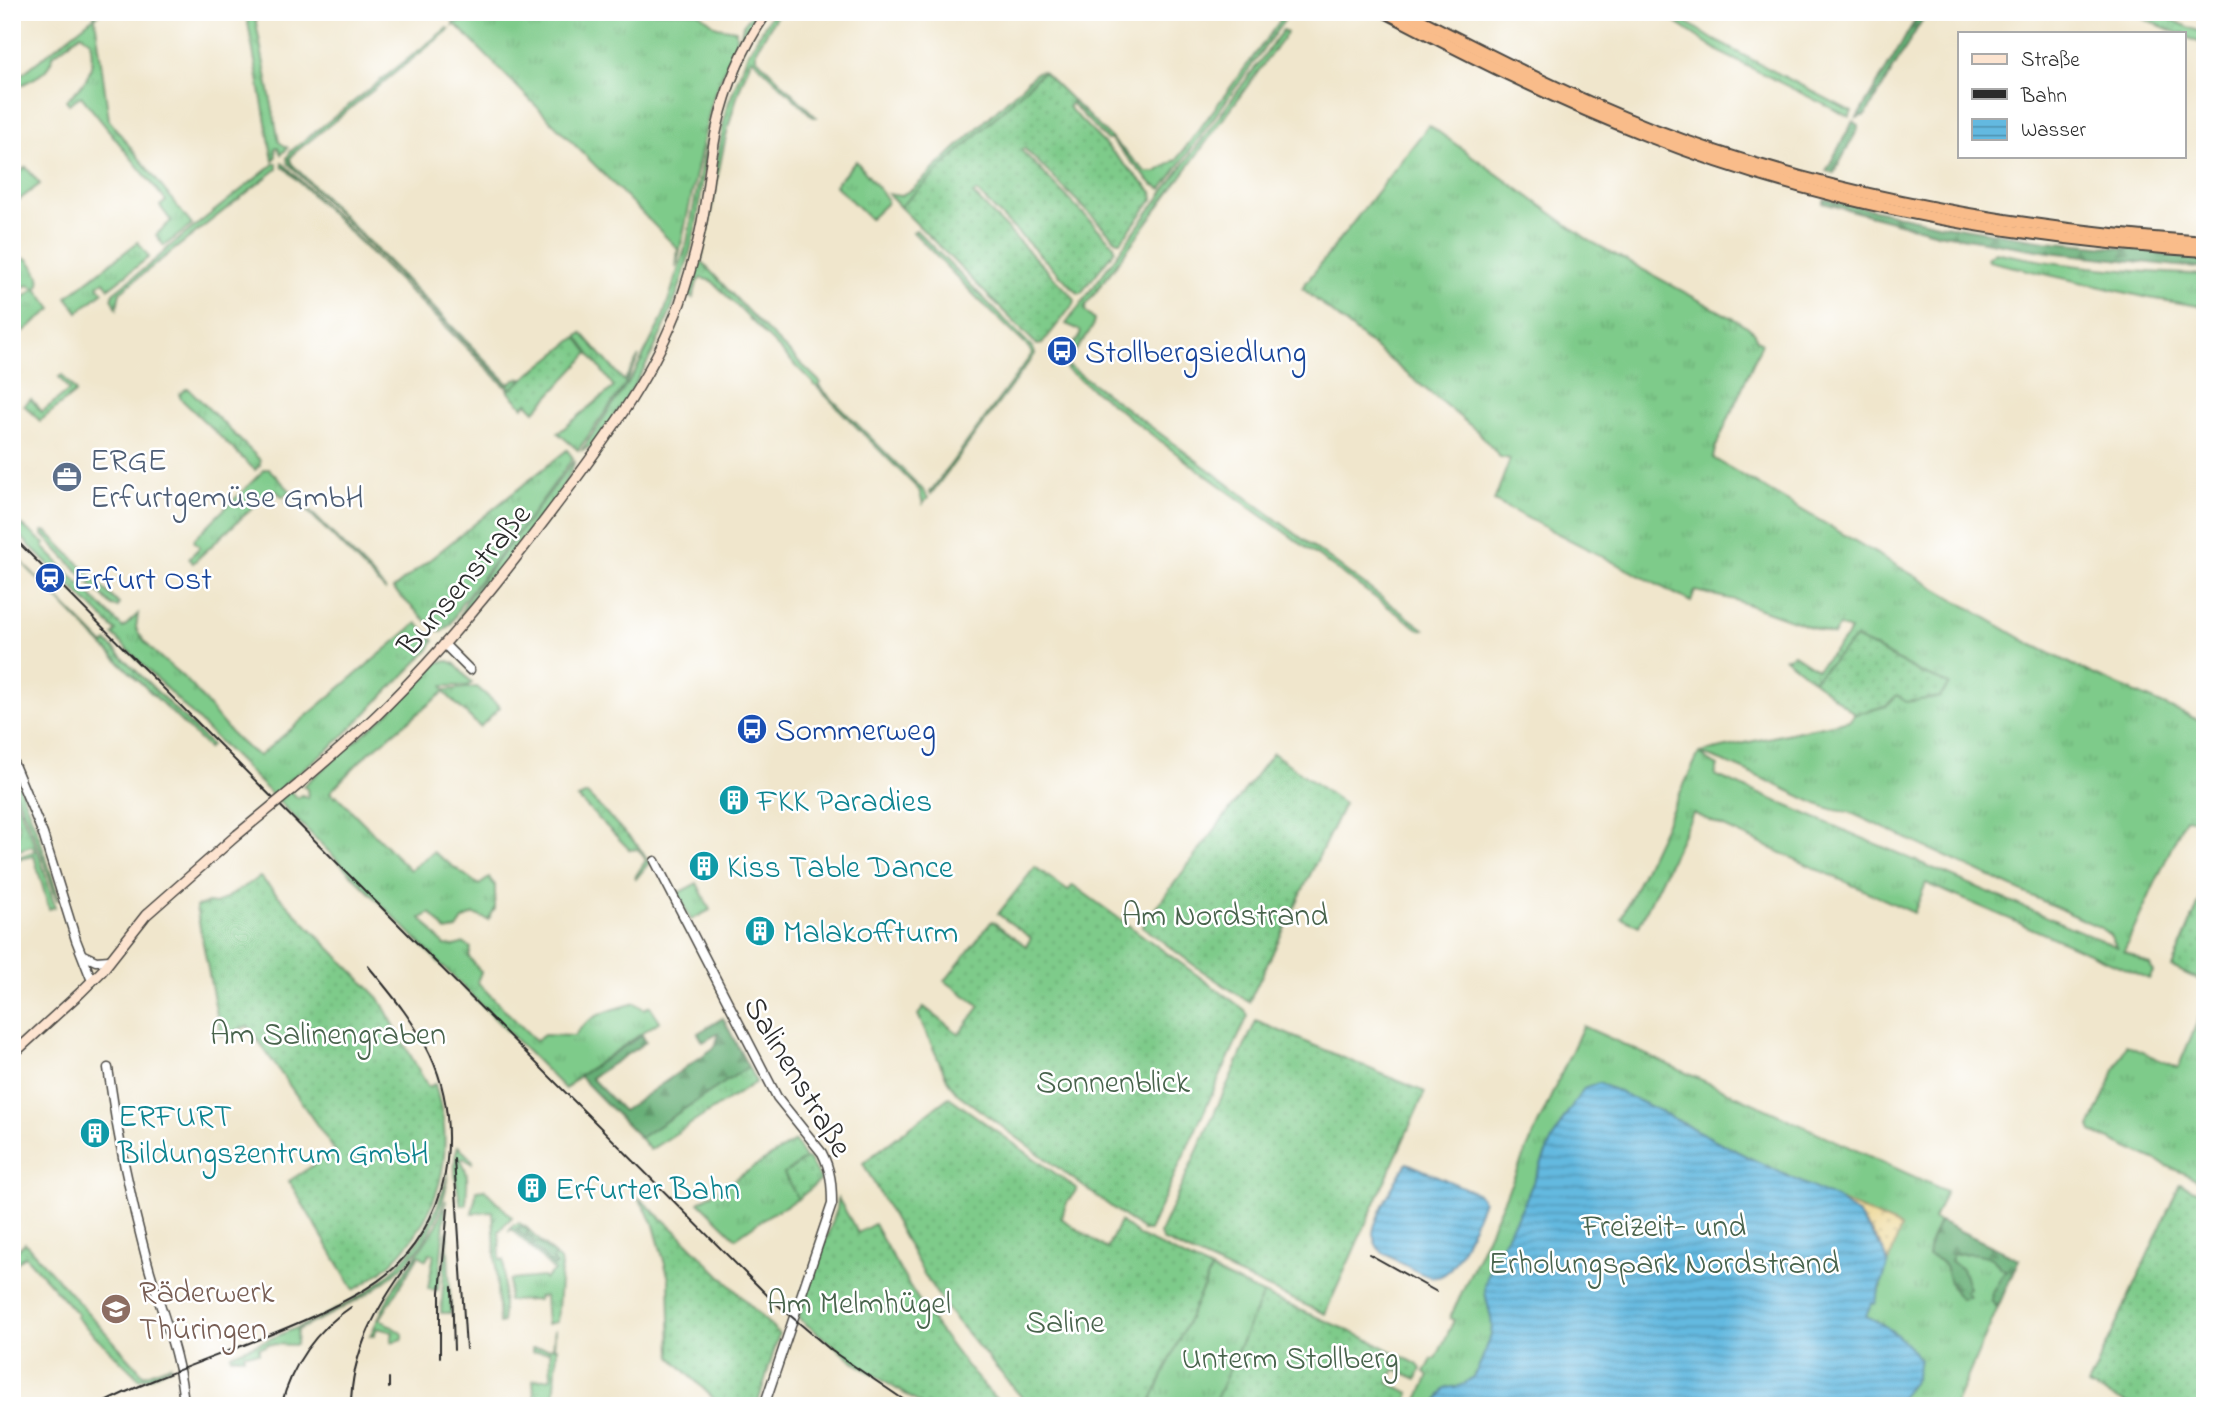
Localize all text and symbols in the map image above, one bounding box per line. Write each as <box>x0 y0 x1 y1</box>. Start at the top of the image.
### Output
legend <box>1958 32 2186 158</box>
text: Straße <box>2021 46 2080 76</box>
text: Bahn <box>2020 82 2067 112</box>
text: Wasser <box>2021 116 2086 146</box>
place label: Stollbergsiedlung <box>1085 331 1306 378</box>
bus stop icon: Stollbergsiedlung <box>1045 334 1079 368</box>
place label: ERGE Erfurtgemüse GmbH <box>90 439 364 523</box>
office icon: ERGE Erfurtgemüse GmbH <box>50 460 84 494</box>
street label: Bunsenstraße <box>387 494 544 669</box>
place label: Erfurt Ost <box>73 558 212 605</box>
station icon: Erfurt Ost <box>33 561 67 595</box>
place label: Sommerweg <box>775 709 936 756</box>
bus stop icon: Sommerweg <box>735 712 769 746</box>
place label: FKK Paradies <box>756 780 932 827</box>
building icon: FKK Paradies <box>717 783 751 817</box>
place label: Kiss Table Dance <box>727 846 954 893</box>
building icon: Kiss Table Dance <box>687 849 721 883</box>
park label: Am Nordstrand <box>1122 894 1328 941</box>
place label: Malakoffturm <box>783 911 958 958</box>
building icon: Malakoffturm <box>743 914 777 948</box>
street label: Salinenstraße <box>729 988 863 1168</box>
park label: Am Salinengraben <box>210 1013 446 1060</box>
park label: Sonnenblick <box>1036 1061 1191 1108</box>
place label: ERFURT Bildungszentrum GmbH <box>117 1095 429 1179</box>
building icon: ERFURT Bildungszentrum GmbH <box>78 1116 112 1150</box>
place label: Erfurter Bahn <box>555 1168 740 1215</box>
building icon: Erfurter Bahn <box>515 1171 549 1205</box>
park label: Freizeit- und Erholungspark Nordstrand <box>1488 1205 1840 1289</box>
place label: Räderwerk Thüringen <box>139 1271 275 1355</box>
park label: Am Melmhügel <box>767 1282 951 1329</box>
school or university icon: Räderwerk Thüringen <box>99 1292 133 1326</box>
park label: Saline <box>1025 1301 1105 1348</box>
park label: Unterm Stollberg <box>1181 1337 1399 1384</box>

